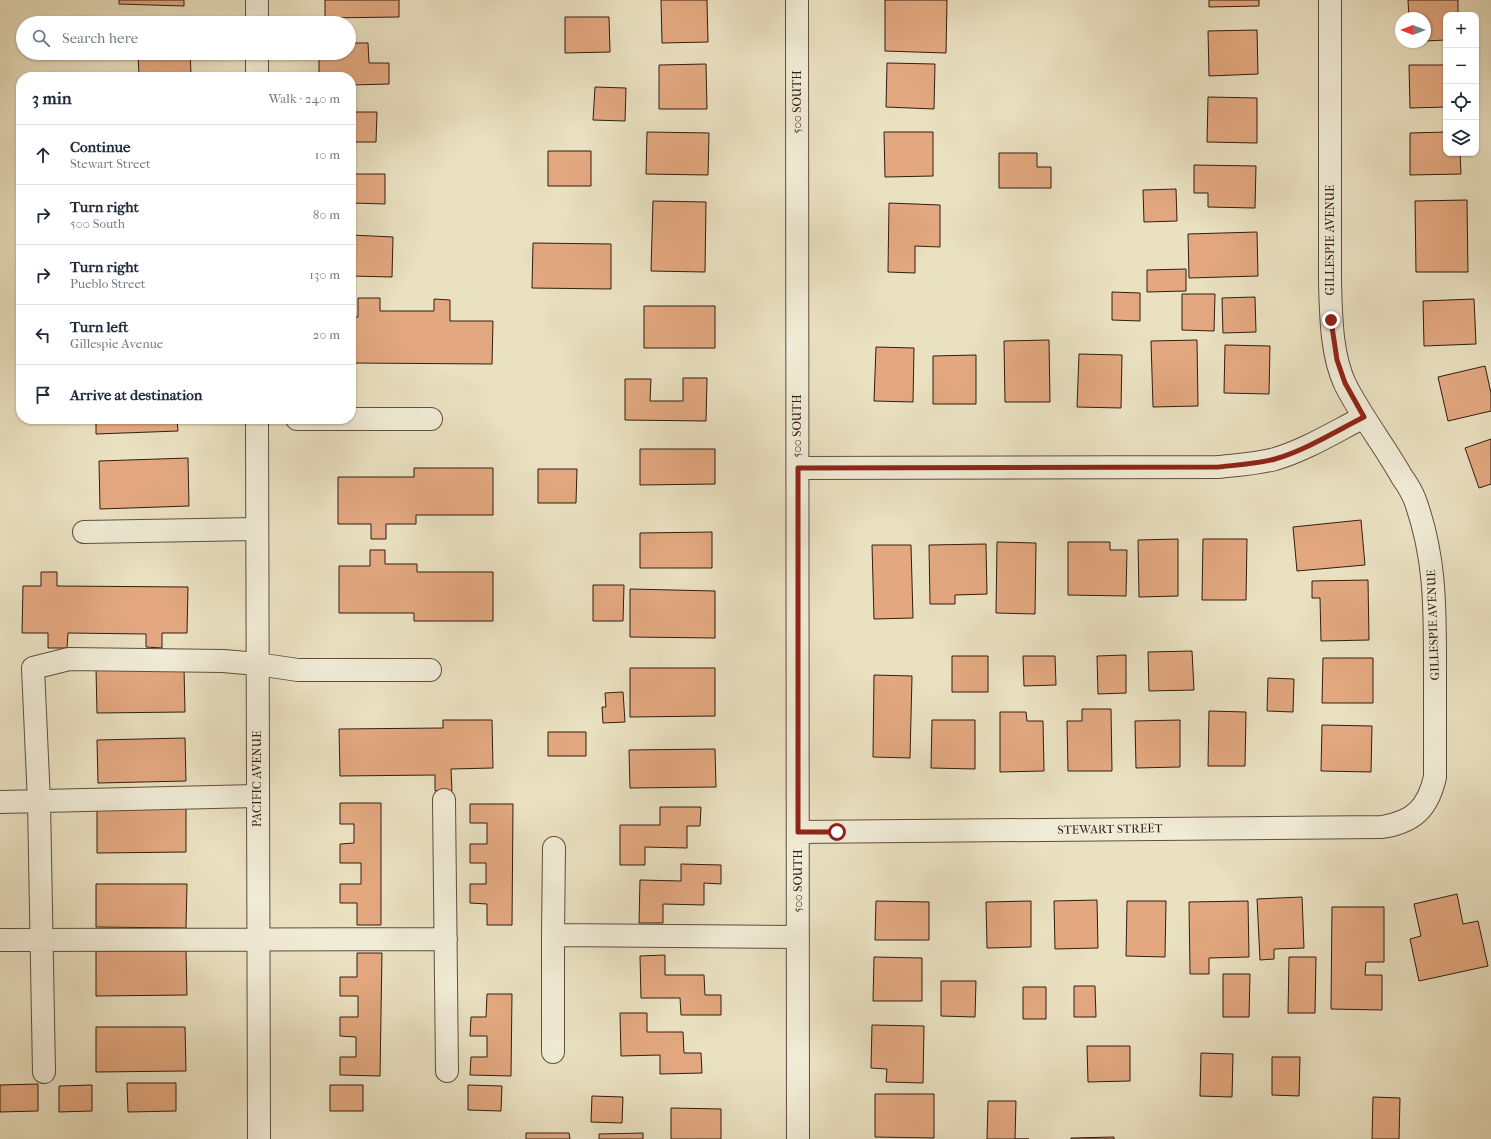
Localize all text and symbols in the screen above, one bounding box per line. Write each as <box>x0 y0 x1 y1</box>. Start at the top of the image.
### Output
north arrow <box>1395 12 1431 48</box>
map controls <box>1443 12 1479 156</box>
button: + <box>1443 12 1479 48</box>
search box <box>16 16 356 60</box>
icon: search <box>30 27 52 49</box>
text: Search here <box>62 29 138 47</box>
button: − <box>1443 48 1479 84</box>
street label: 500 SOUTH <box>790 70 804 134</box>
button: locate <box>1443 84 1479 120</box>
text: 3 min <box>32 88 72 108</box>
text: Walk · 240 m <box>268 91 340 106</box>
button: layers <box>1443 120 1479 156</box>
text: Continue <box>70 138 130 156</box>
icon: ahead <box>32 144 54 166</box>
text: 10 m <box>315 147 340 162</box>
text: Stewart Street <box>70 156 151 171</box>
street label: GILLESPIE AVENUE <box>1323 185 1337 295</box>
text: Turn right <box>70 198 139 216</box>
icon: right <box>32 204 54 226</box>
text: 80 m <box>313 207 340 222</box>
text: 500 South <box>70 216 125 231</box>
text: Turn right <box>70 258 139 276</box>
icon: right <box>32 264 54 286</box>
text: 130 m <box>309 267 340 282</box>
text: Pueblo Street <box>70 276 145 291</box>
route end <box>1322 311 1340 329</box>
text: Turn left <box>70 318 128 336</box>
icon: left <box>32 324 54 346</box>
text: 20 m <box>313 327 340 342</box>
text: Gillespie Avenue <box>70 336 163 351</box>
icon: arrive <box>32 384 54 406</box>
text: Arrive at destination <box>70 386 202 404</box>
street label: 500 SOUTH <box>790 394 804 458</box>
street label: GILLESPIE AVENUE <box>1424 569 1442 681</box>
street label: PACIFIC AVENUE <box>250 731 264 827</box>
street label: STEWART STREET <box>1057 821 1164 837</box>
route start <box>828 823 846 841</box>
street label: 500 SOUTH <box>791 849 805 913</box>

